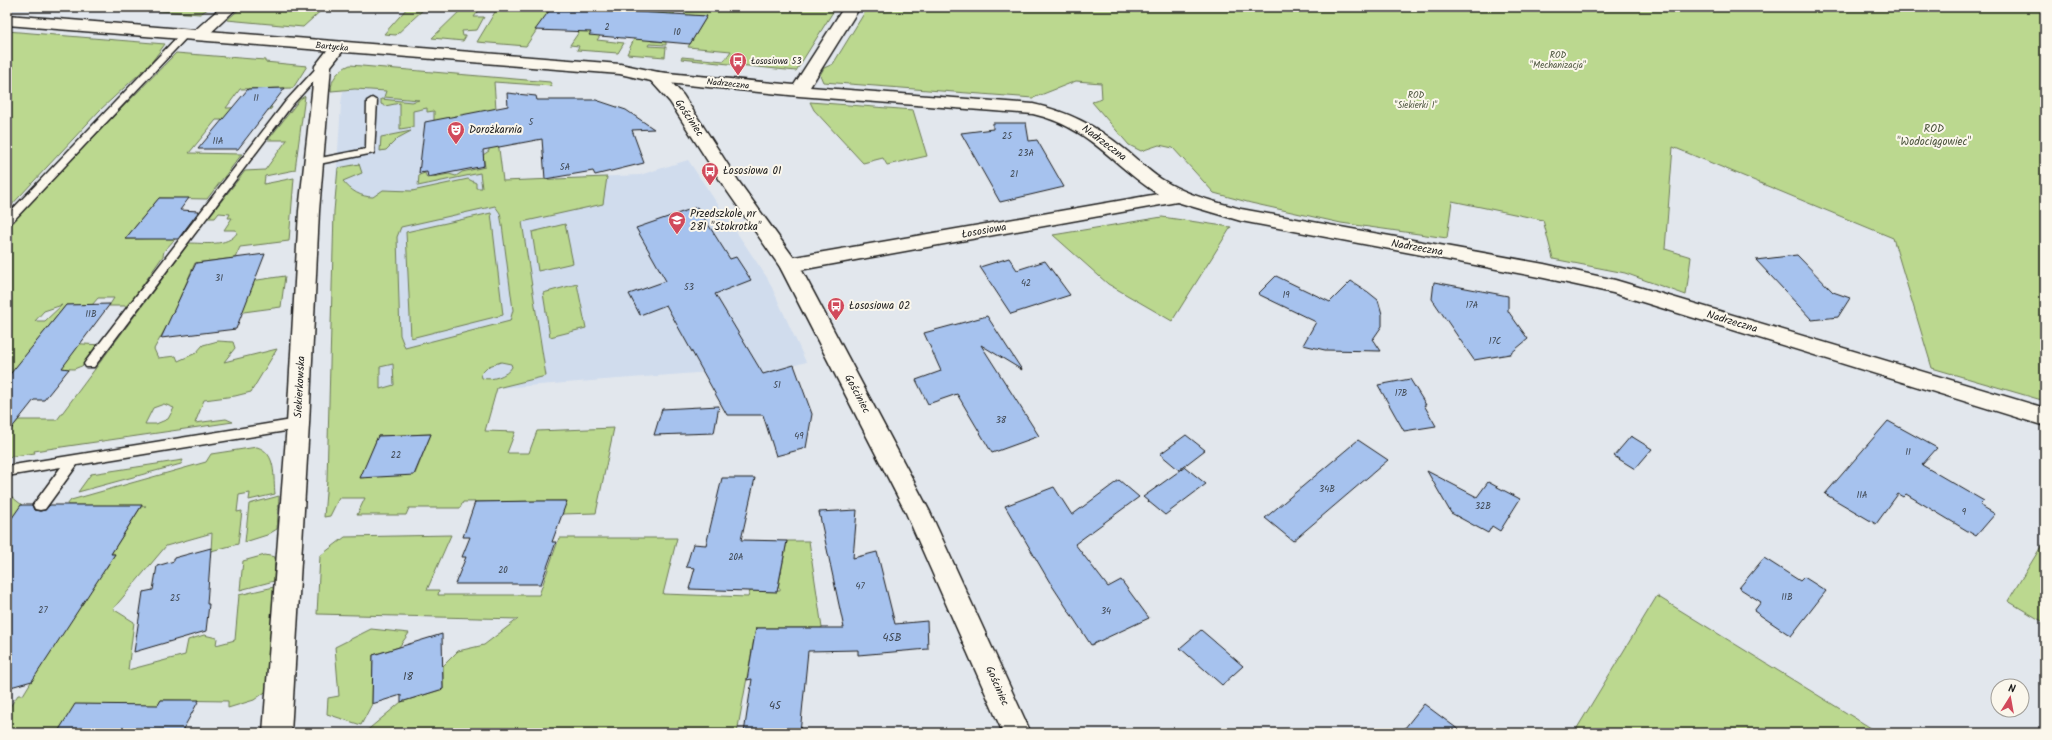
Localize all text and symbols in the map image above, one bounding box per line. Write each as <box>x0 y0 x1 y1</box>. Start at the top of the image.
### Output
house number: 2 <box>604 20 610 35</box>
house number: 10 <box>673 25 681 40</box>
street label: Bartycka <box>315 38 349 56</box>
park label: ROD "Mechanizacja" <box>1530 48 1586 73</box>
bus stop icon: Łososiowa 53 <box>728 51 748 76</box>
place label: Łososiowa 53 <box>751 54 802 69</box>
street label: Nadrzeczna <box>706 74 750 94</box>
park label: ROD "Siekierki I" <box>1394 88 1438 113</box>
house number: 11 <box>253 91 259 106</box>
street label: Gościniec <box>670 95 708 141</box>
house number: 5 <box>529 115 535 130</box>
theatre icon: Dorożkarnia <box>446 120 466 145</box>
street label: Nadrzeczna <box>1078 120 1130 166</box>
park label: ROD "Wodociągowiec" <box>1897 120 1971 151</box>
place label: Dorożkarnia <box>469 121 522 139</box>
house number: 25 <box>1002 129 1013 144</box>
house number: 11A <box>212 134 224 149</box>
house number: 23A <box>1018 146 1034 161</box>
house number: 5A <box>560 160 571 175</box>
bus stop icon: Łososiowa 01 <box>700 161 720 186</box>
place label: Łososiowa 01 <box>723 162 782 180</box>
house number: 21 <box>1010 167 1018 182</box>
place label: Przedszkole nr 281 "Stokrotka" <box>690 205 762 236</box>
school or university icon: Przedszkole nr 281 "Stokrotka" <box>667 210 687 235</box>
street label: Łososiowa <box>960 218 1008 244</box>
street label: Nadrzeczna <box>1390 235 1444 261</box>
house number: 31 <box>215 271 223 286</box>
house number: 42 <box>1021 276 1031 291</box>
house number: 53 <box>684 280 694 295</box>
house number: 19 <box>1282 288 1290 303</box>
bus stop icon: Łososiowa 02 <box>826 296 846 321</box>
place label: Łososiowa 02 <box>849 297 910 315</box>
house number: 17A <box>1466 298 1479 313</box>
street label: Nadrzeczna <box>1704 306 1760 338</box>
house number: 11B <box>85 307 97 322</box>
house number: 17C <box>1489 334 1501 349</box>
street label: Siekierkowska <box>289 355 311 419</box>
street label: Gościniec <box>839 371 875 417</box>
house number: 51 <box>773 378 781 393</box>
house number: 17B <box>1395 386 1408 401</box>
house number: 38 <box>996 413 1007 428</box>
house number: 49 <box>794 429 804 444</box>
house number: 11 <box>1905 445 1911 460</box>
house number: 22 <box>391 448 401 463</box>
house number: 34B <box>1319 482 1335 497</box>
house number: 11A <box>1856 488 1868 503</box>
house number: 32B <box>1475 499 1491 514</box>
house number: 9 <box>1962 505 1967 520</box>
house number: 20A <box>728 550 744 565</box>
house number: 20 <box>498 563 508 578</box>
house number: 47 <box>855 579 865 594</box>
house number: 11B <box>1781 590 1793 605</box>
house number: 25 <box>170 591 181 606</box>
house number: 27 <box>38 603 49 618</box>
house number: 34 <box>1101 604 1111 619</box>
house number: 45B <box>883 629 901 647</box>
street label: Gościniec <box>980 663 1014 709</box>
house number: 18 <box>403 668 413 686</box>
north arrow <box>1990 678 2030 718</box>
text: N <box>2007 680 2017 699</box>
house number: 45 <box>769 697 782 715</box>

